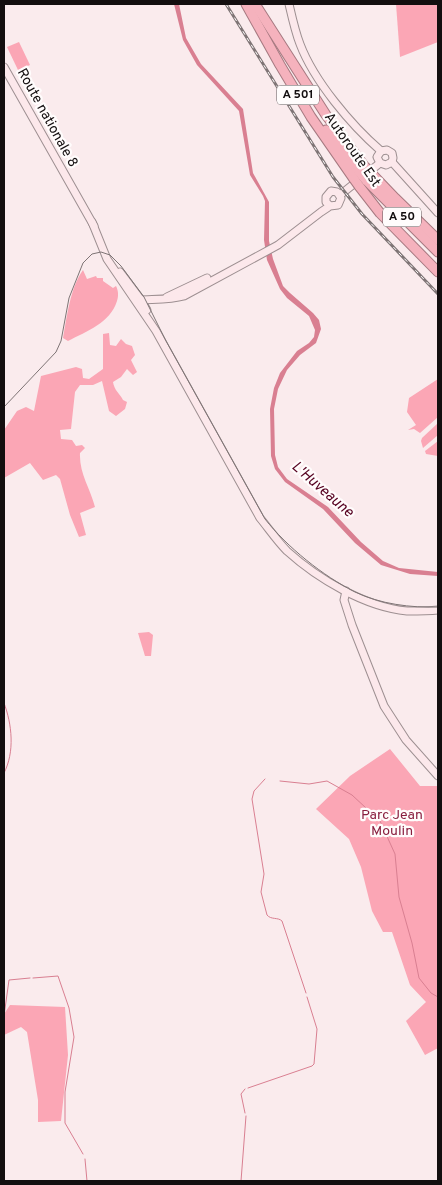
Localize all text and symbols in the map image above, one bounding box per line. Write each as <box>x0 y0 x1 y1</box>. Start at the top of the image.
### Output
street label: Route nationale 8 <box>13 66 81 170</box>
road number: A 501 <box>277 86 319 104</box>
street label: Autoroute Est <box>320 110 384 190</box>
road number: A 50 <box>383 208 421 226</box>
water label: L'Huveaune <box>287 458 357 522</box>
park label: Parc Jean Moulin <box>361 807 423 840</box>

